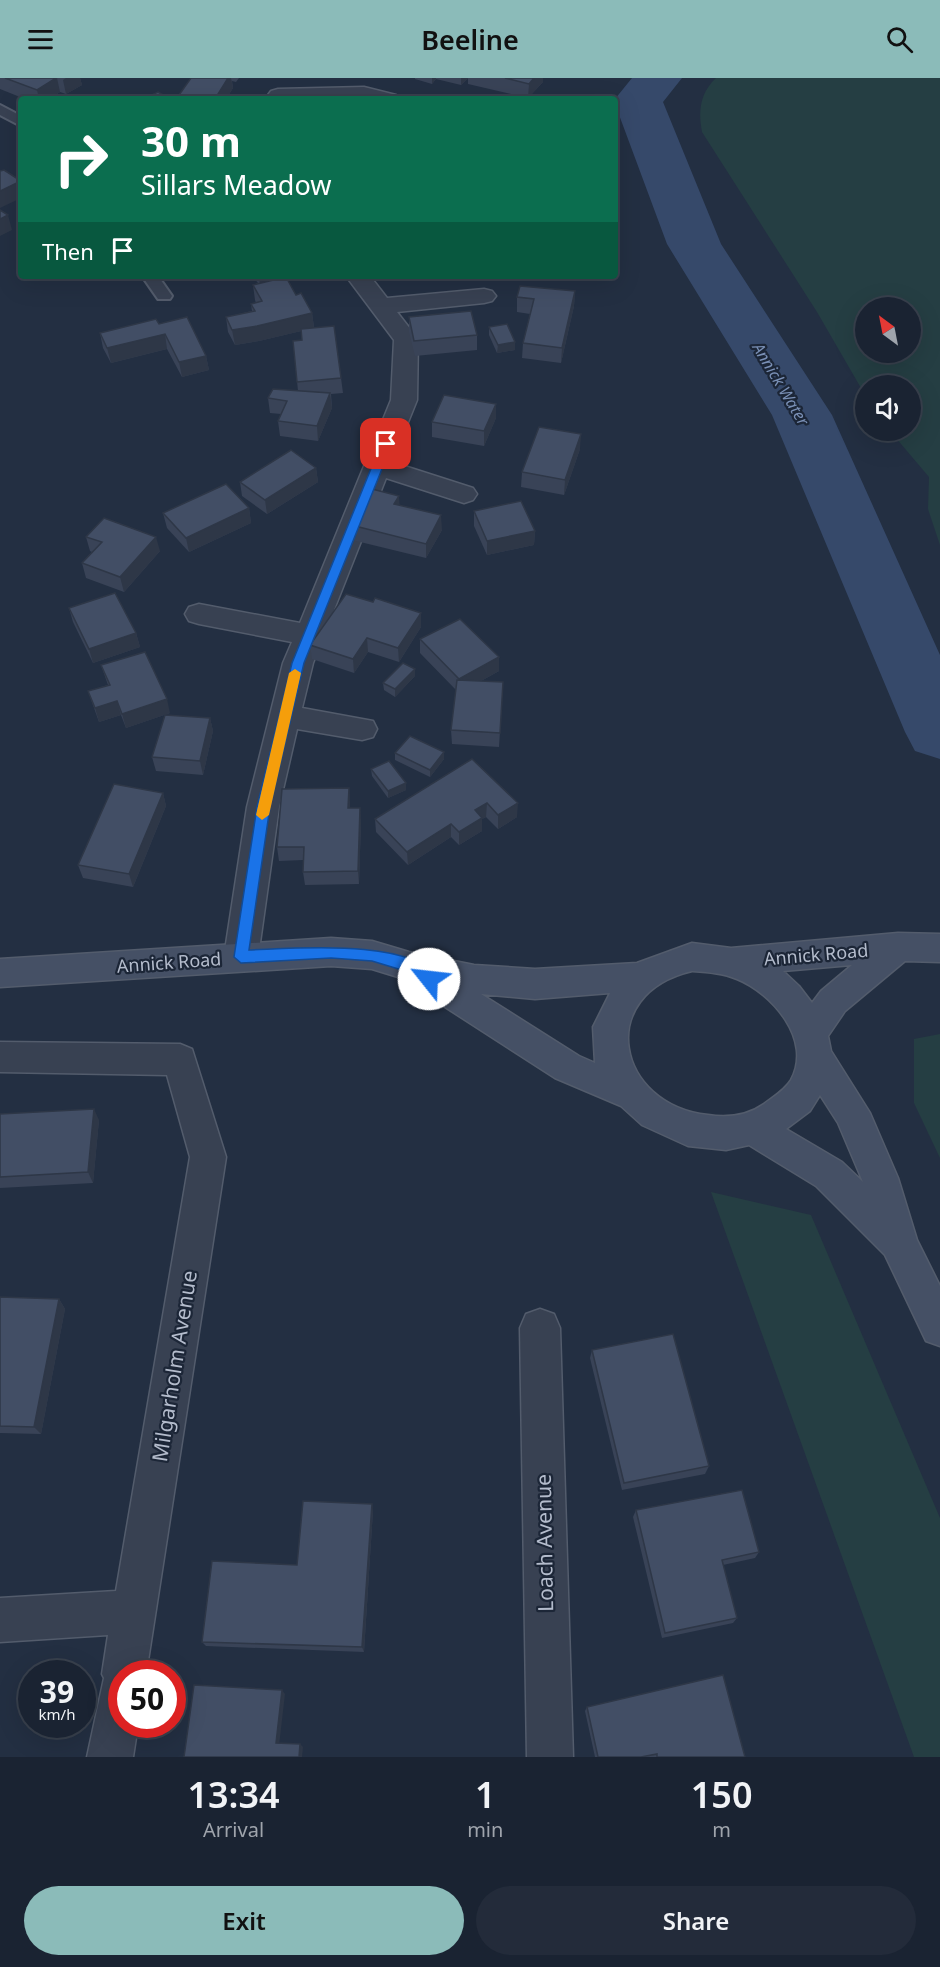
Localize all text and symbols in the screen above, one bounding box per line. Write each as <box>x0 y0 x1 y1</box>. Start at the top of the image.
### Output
text: Beeline <box>421 21 519 58</box>
icon: menu <box>24 23 57 56</box>
icon: search <box>883 23 916 56</box>
text: 30 m <box>141 112 241 169</box>
icon: right <box>42 120 120 198</box>
text: Sillars Meadow <box>141 166 331 203</box>
icon: arrive <box>106 234 139 267</box>
text: Then <box>42 236 94 266</box>
north arrow <box>855 297 921 363</box>
map controls <box>855 297 921 441</box>
water label: Annick Water <box>747 338 815 430</box>
button: sound <box>855 375 921 441</box>
pin <box>360 418 411 469</box>
icon: arrive <box>369 427 402 460</box>
street label: Annick Road <box>763 937 869 971</box>
street label: Annick Road <box>116 946 222 978</box>
position arrow <box>397 947 461 1011</box>
street label: Milgarholm Avenue <box>145 1268 203 1464</box>
street label: Loach Avenue <box>529 1474 559 1612</box>
speed limit sign: 50 <box>108 1660 186 1738</box>
text: 39 <box>40 1671 74 1712</box>
text: km/h <box>39 1704 75 1724</box>
text: 13:34 <box>187 1770 280 1819</box>
text: 1 <box>475 1770 496 1819</box>
text: 150 <box>691 1770 753 1819</box>
text: Arrival <box>203 1816 264 1843</box>
text: min <box>467 1816 503 1843</box>
text: m <box>712 1816 731 1843</box>
button: Exit <box>24 1886 464 1955</box>
button: Share <box>476 1886 916 1955</box>

